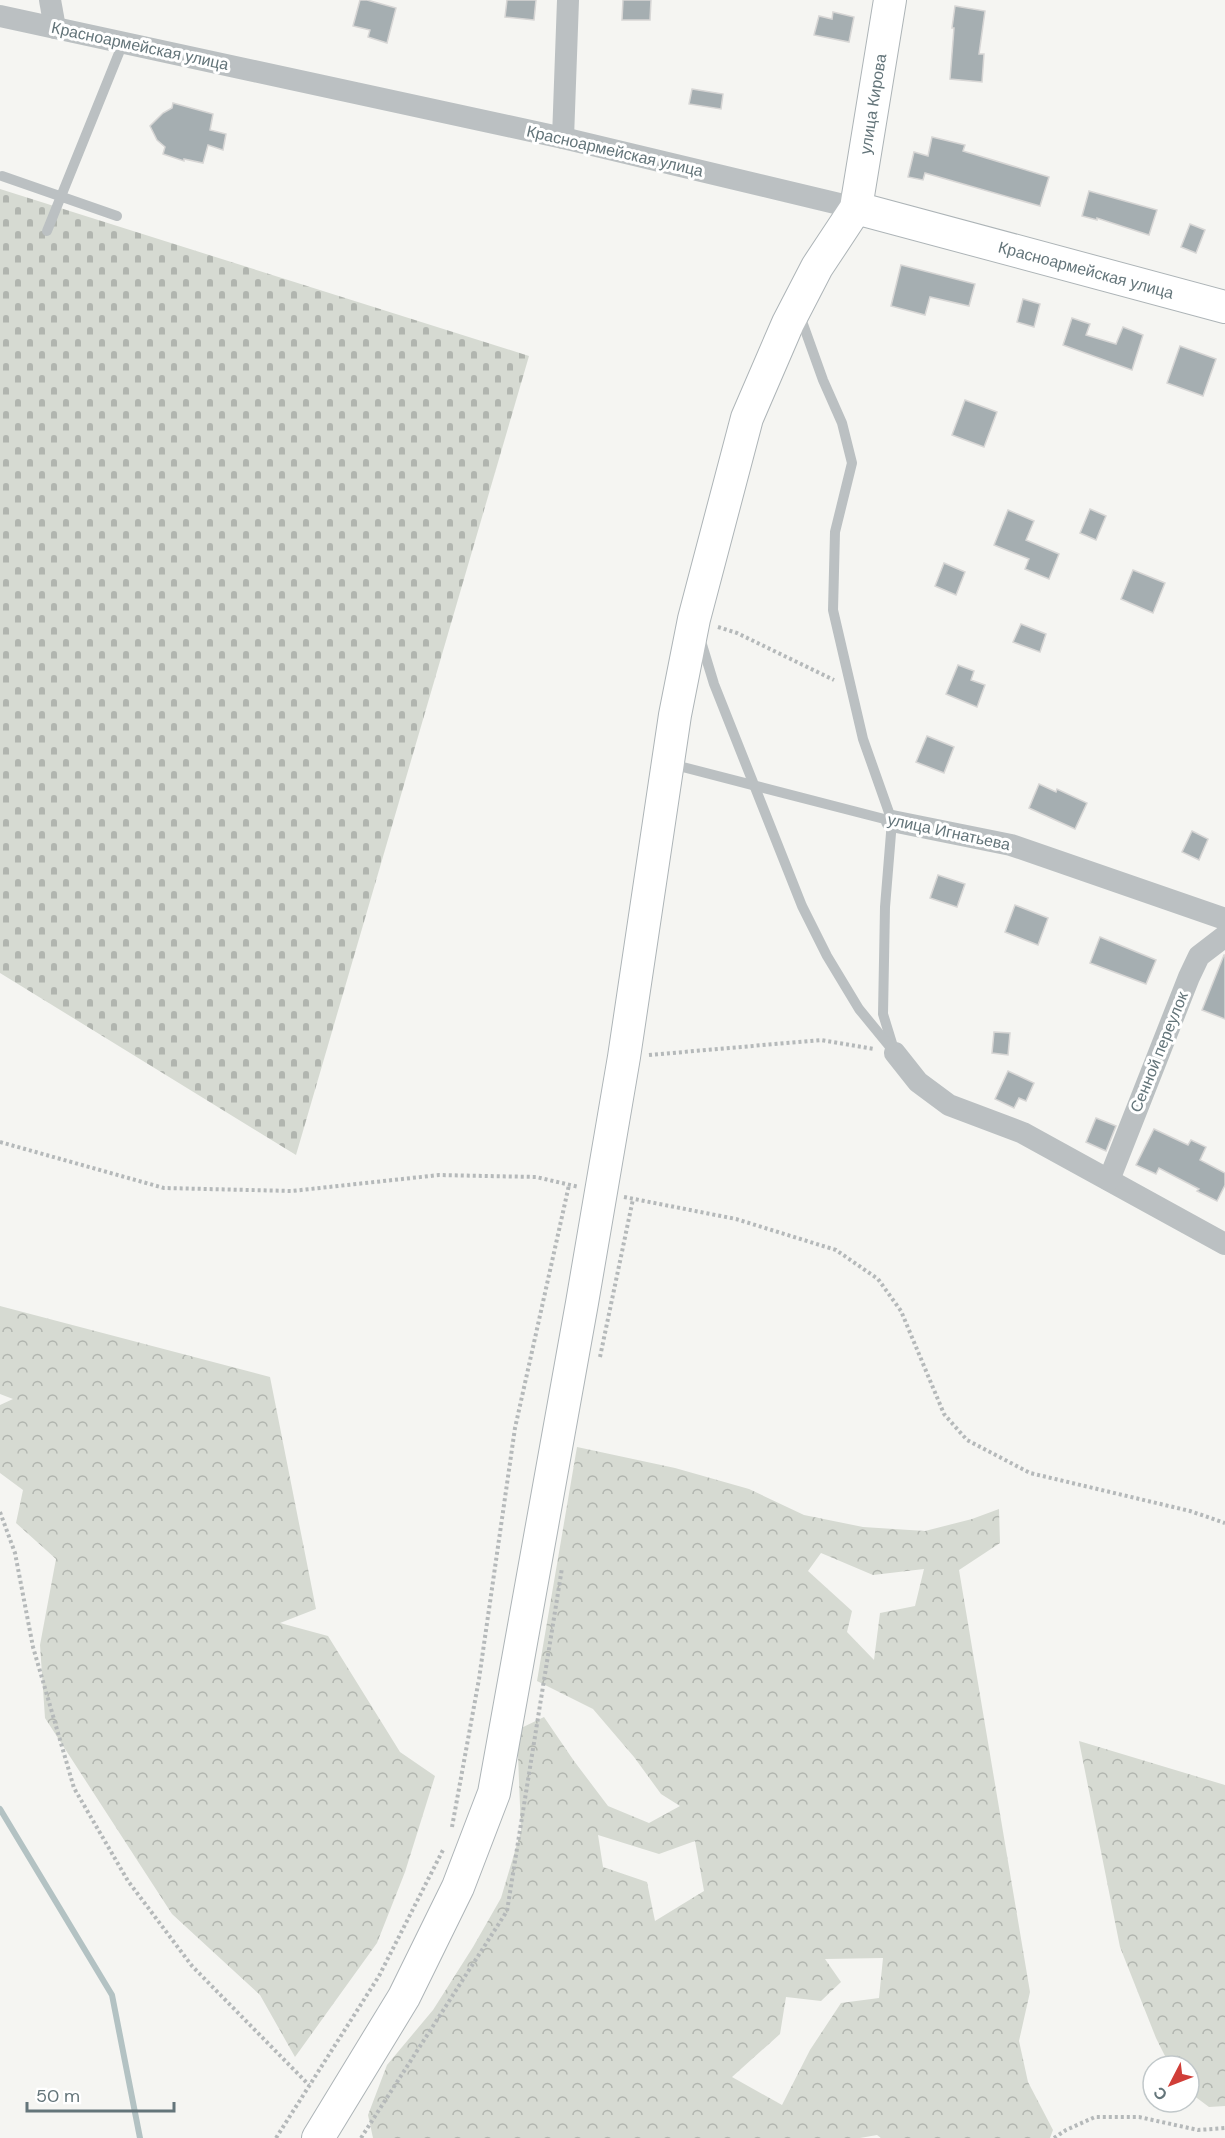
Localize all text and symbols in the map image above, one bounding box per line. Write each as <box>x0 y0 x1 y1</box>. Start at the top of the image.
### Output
street label: Красноармейская улица <box>49 17 231 75</box>
street label: улица Кирова <box>855 52 891 156</box>
street label: Красноармейская улица <box>525 120 705 182</box>
street label: Красноармейская улица <box>996 236 1176 304</box>
street label: улица Игнатьева <box>886 809 1012 855</box>
street label: Сенной переулок <box>1125 988 1193 1115</box>
north arrow <box>1141 2054 1201 2114</box>
scale bar <box>27 2075 174 2113</box>
text: С <box>1148 2082 1172 2105</box>
text: 50 m <box>36 2084 80 2108</box>

